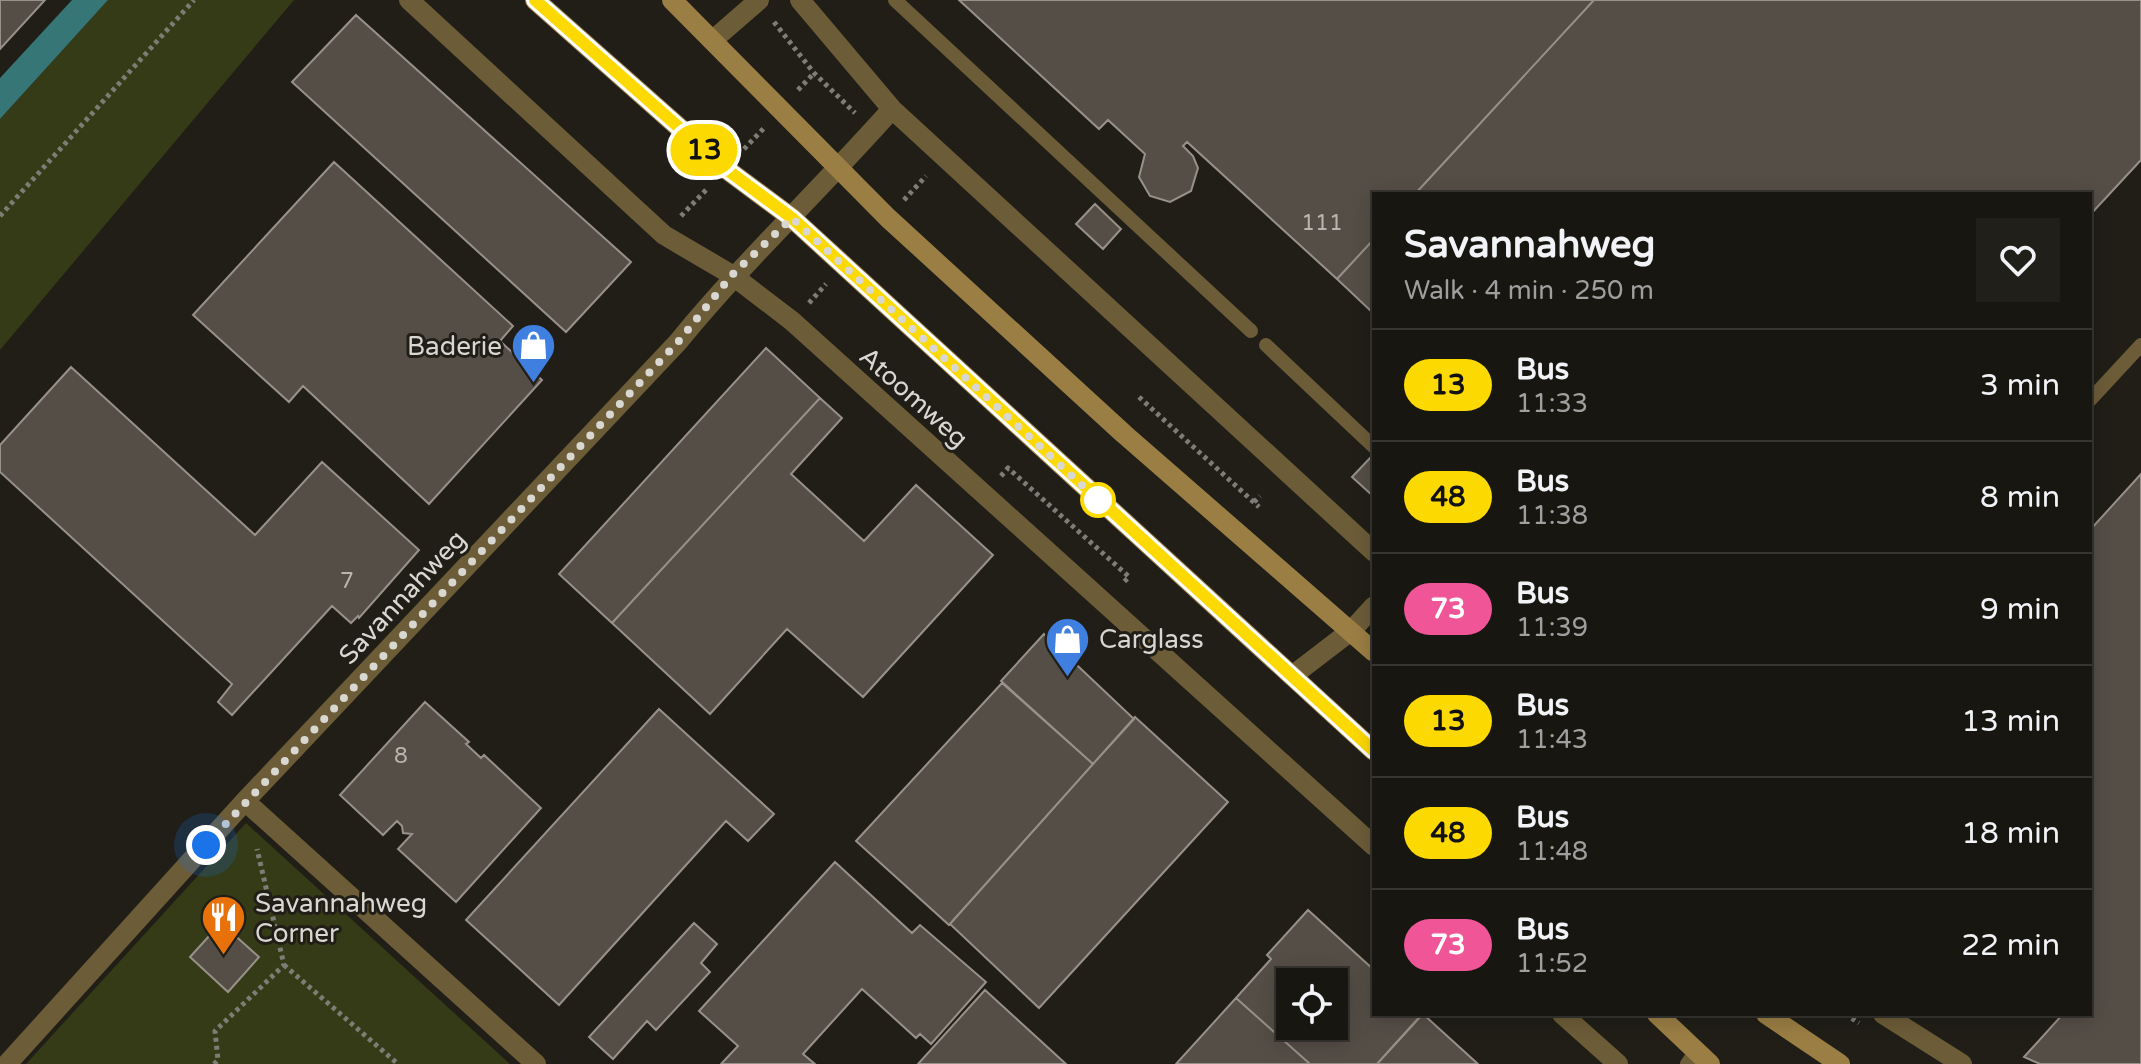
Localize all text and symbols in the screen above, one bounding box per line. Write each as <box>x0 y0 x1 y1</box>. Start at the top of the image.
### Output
line badge: 13 <box>668 124 740 176</box>
text: 13 <box>686 133 722 167</box>
house number: 111 <box>1301 210 1343 236</box>
button: heart <box>1976 218 2060 302</box>
text: Savannahweg <box>1404 222 1655 268</box>
text: Walk · 4 min · 250 m <box>1404 275 1654 306</box>
shop icon: Baderie <box>509 322 557 385</box>
place label: Baderie <box>407 331 502 362</box>
street label: Atoomweg <box>853 341 974 454</box>
text: Bus <box>1516 351 1569 388</box>
text: 3 min <box>1980 367 2060 404</box>
text: 13 <box>1430 368 1466 402</box>
text: 11:33 <box>1516 388 1588 419</box>
text: Bus <box>1516 463 1569 500</box>
text: 8 min <box>1980 479 2060 516</box>
text: 48 <box>1430 480 1466 514</box>
unlabelled marker <box>1081 483 1115 517</box>
text: 11:38 <box>1516 500 1588 531</box>
street label: Savannahweg <box>332 524 472 671</box>
house number: 7 <box>340 568 354 594</box>
text: Bus <box>1516 575 1569 612</box>
text: 9 min <box>1980 591 2060 628</box>
text: 73 <box>1430 592 1466 626</box>
text: 11:39 <box>1516 612 1588 643</box>
shop icon: Carglass <box>1044 615 1092 678</box>
place label: Carglass <box>1099 624 1204 655</box>
text: Bus <box>1516 687 1569 724</box>
text: 13 min <box>1961 703 2060 740</box>
text: 13 <box>1430 704 1466 738</box>
text: 11:43 <box>1516 724 1588 755</box>
house number: 8 <box>394 743 408 769</box>
text: Bus <box>1516 799 1569 836</box>
text: 18 min <box>1961 815 2060 852</box>
text: 48 <box>1430 816 1466 850</box>
your location <box>186 825 226 865</box>
text: 11:48 <box>1516 836 1588 867</box>
place label: Savannahweg Corner <box>255 888 427 949</box>
restaurant icon: Savannahweg Corner <box>200 894 248 957</box>
text: Bus <box>1516 911 1569 948</box>
text: 22 min <box>1961 927 2060 964</box>
text: 73 <box>1430 928 1466 962</box>
text: 11:52 <box>1516 948 1588 979</box>
map controls <box>1276 968 1348 1040</box>
button: locate <box>1276 968 1348 1040</box>

